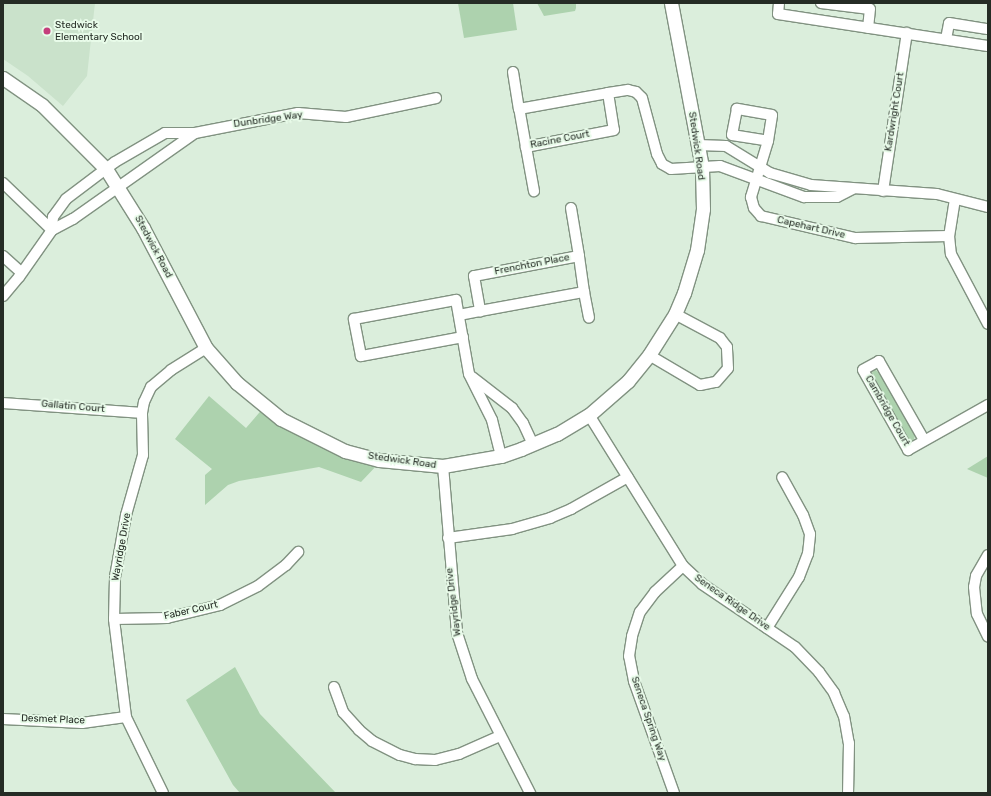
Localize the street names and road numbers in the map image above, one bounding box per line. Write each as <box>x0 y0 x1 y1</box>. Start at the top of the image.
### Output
street label: Kardwright Court <box>883 72 907 152</box>
street label: Dunbridge Way <box>233 109 303 131</box>
street label: Stedwick Road <box>685 111 707 181</box>
street label: Racine Court <box>529 128 591 152</box>
street label: Stedwick Road <box>132 214 174 280</box>
street label: Capehart Drive <box>776 214 846 242</box>
street label: Frenchton Place <box>493 252 571 278</box>
street label: Cambridge Court <box>862 374 912 448</box>
street label: Gallatin Court <box>41 398 105 416</box>
street label: Stedwick Road <box>367 450 437 472</box>
street label: Wayridge Drive <box>110 512 134 582</box>
street label: Wayridge Drive <box>444 567 464 637</box>
street label: Seneca Ridge Drive <box>692 572 772 634</box>
street label: Faber Court <box>163 599 219 623</box>
street label: Seneca Spring Way <box>628 675 668 763</box>
street label: Desmet Place <box>21 713 85 727</box>

